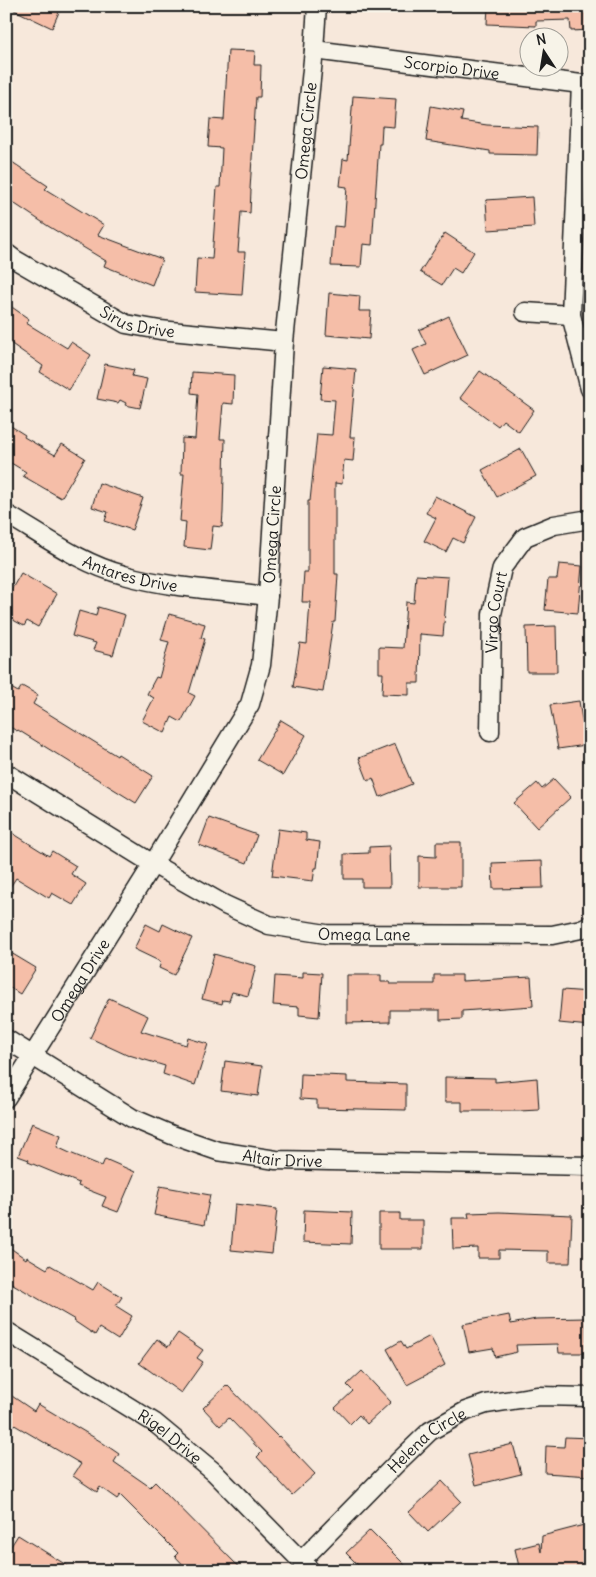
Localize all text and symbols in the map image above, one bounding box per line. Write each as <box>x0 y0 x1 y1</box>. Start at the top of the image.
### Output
north arrow <box>518 28 568 78</box>
text: N <box>535 29 548 49</box>
street label: Scorpio Drive <box>403 52 501 84</box>
street label: Omega Circle <box>291 81 321 181</box>
street label: Sirus Drive <box>97 301 176 341</box>
street label: Omega Circle <box>259 485 285 584</box>
street label: Antares Drive <box>79 551 179 596</box>
street label: Virgo Court <box>481 569 511 653</box>
street label: Omega Lane <box>316 923 411 945</box>
street label: Omega Drive <box>46 935 114 1026</box>
street label: Altair Drive <box>241 1145 323 1171</box>
street label: Helena Circle <box>383 1403 469 1477</box>
street label: Rigel Drive <box>134 1405 206 1468</box>

